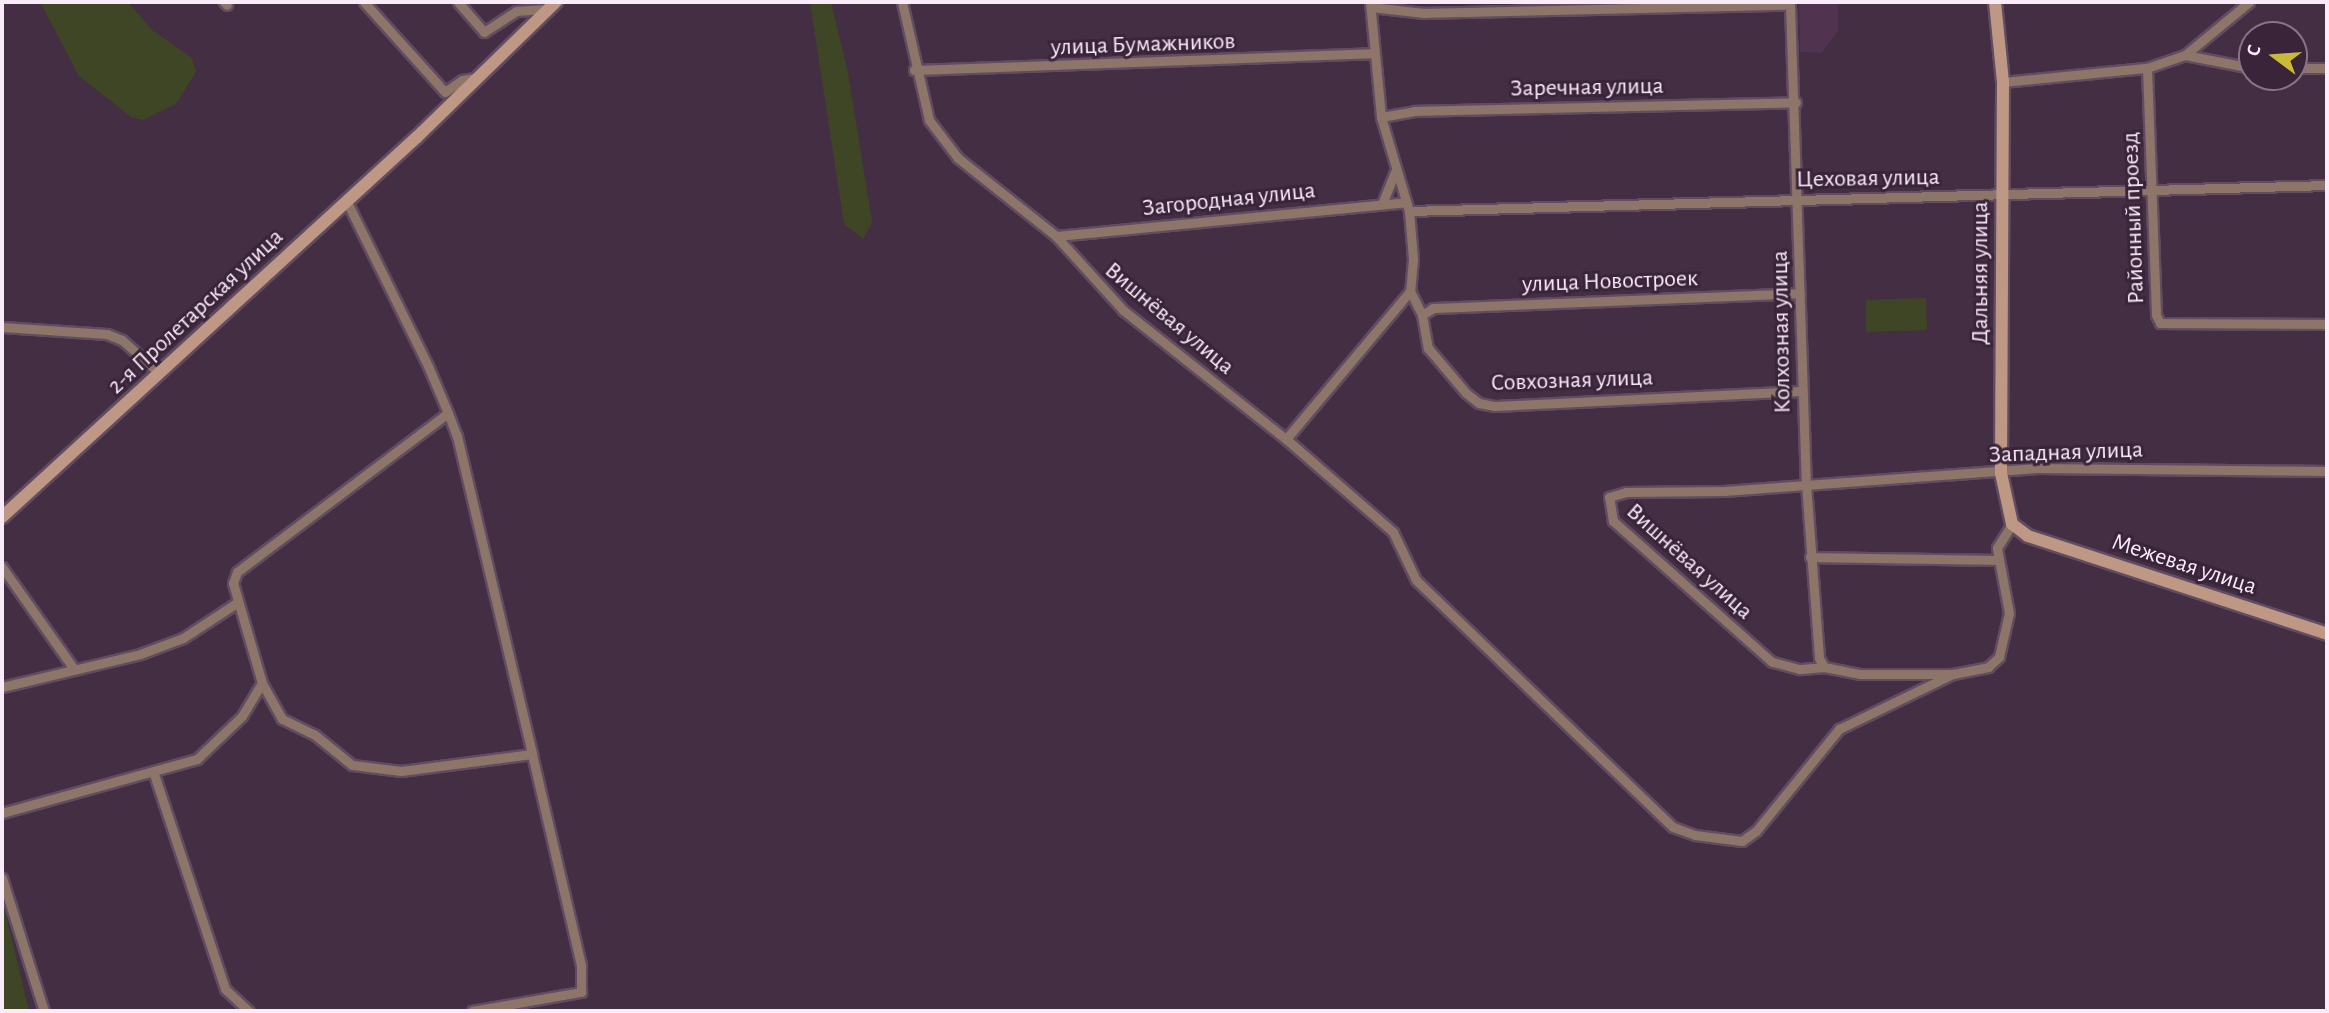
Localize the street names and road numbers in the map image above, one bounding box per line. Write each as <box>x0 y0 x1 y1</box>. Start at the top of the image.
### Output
street label: улица Бумажников <box>1050 27 1236 63</box>
street label: Заречная улица <box>1510 72 1664 104</box>
street label: Районный проезд <box>2117 131 2151 305</box>
street label: Цеховая улица <box>1796 163 1940 195</box>
street label: Загородная улица <box>1141 177 1317 223</box>
street label: Дальняя улица <box>1967 201 1995 345</box>
street label: 2-я Пролетарская улица <box>102 223 290 401</box>
street label: Колхозная улица <box>1766 250 1798 414</box>
street label: Вишнёвая улица <box>1098 256 1240 382</box>
street label: улица Новостроек <box>1522 265 1698 299</box>
street label: Совхозная улица <box>1490 364 1654 398</box>
street label: Западная улица <box>1988 436 2144 470</box>
street label: Вишнёвая улица <box>1620 498 1758 626</box>
street label: Межевая улица <box>2108 528 2260 602</box>

